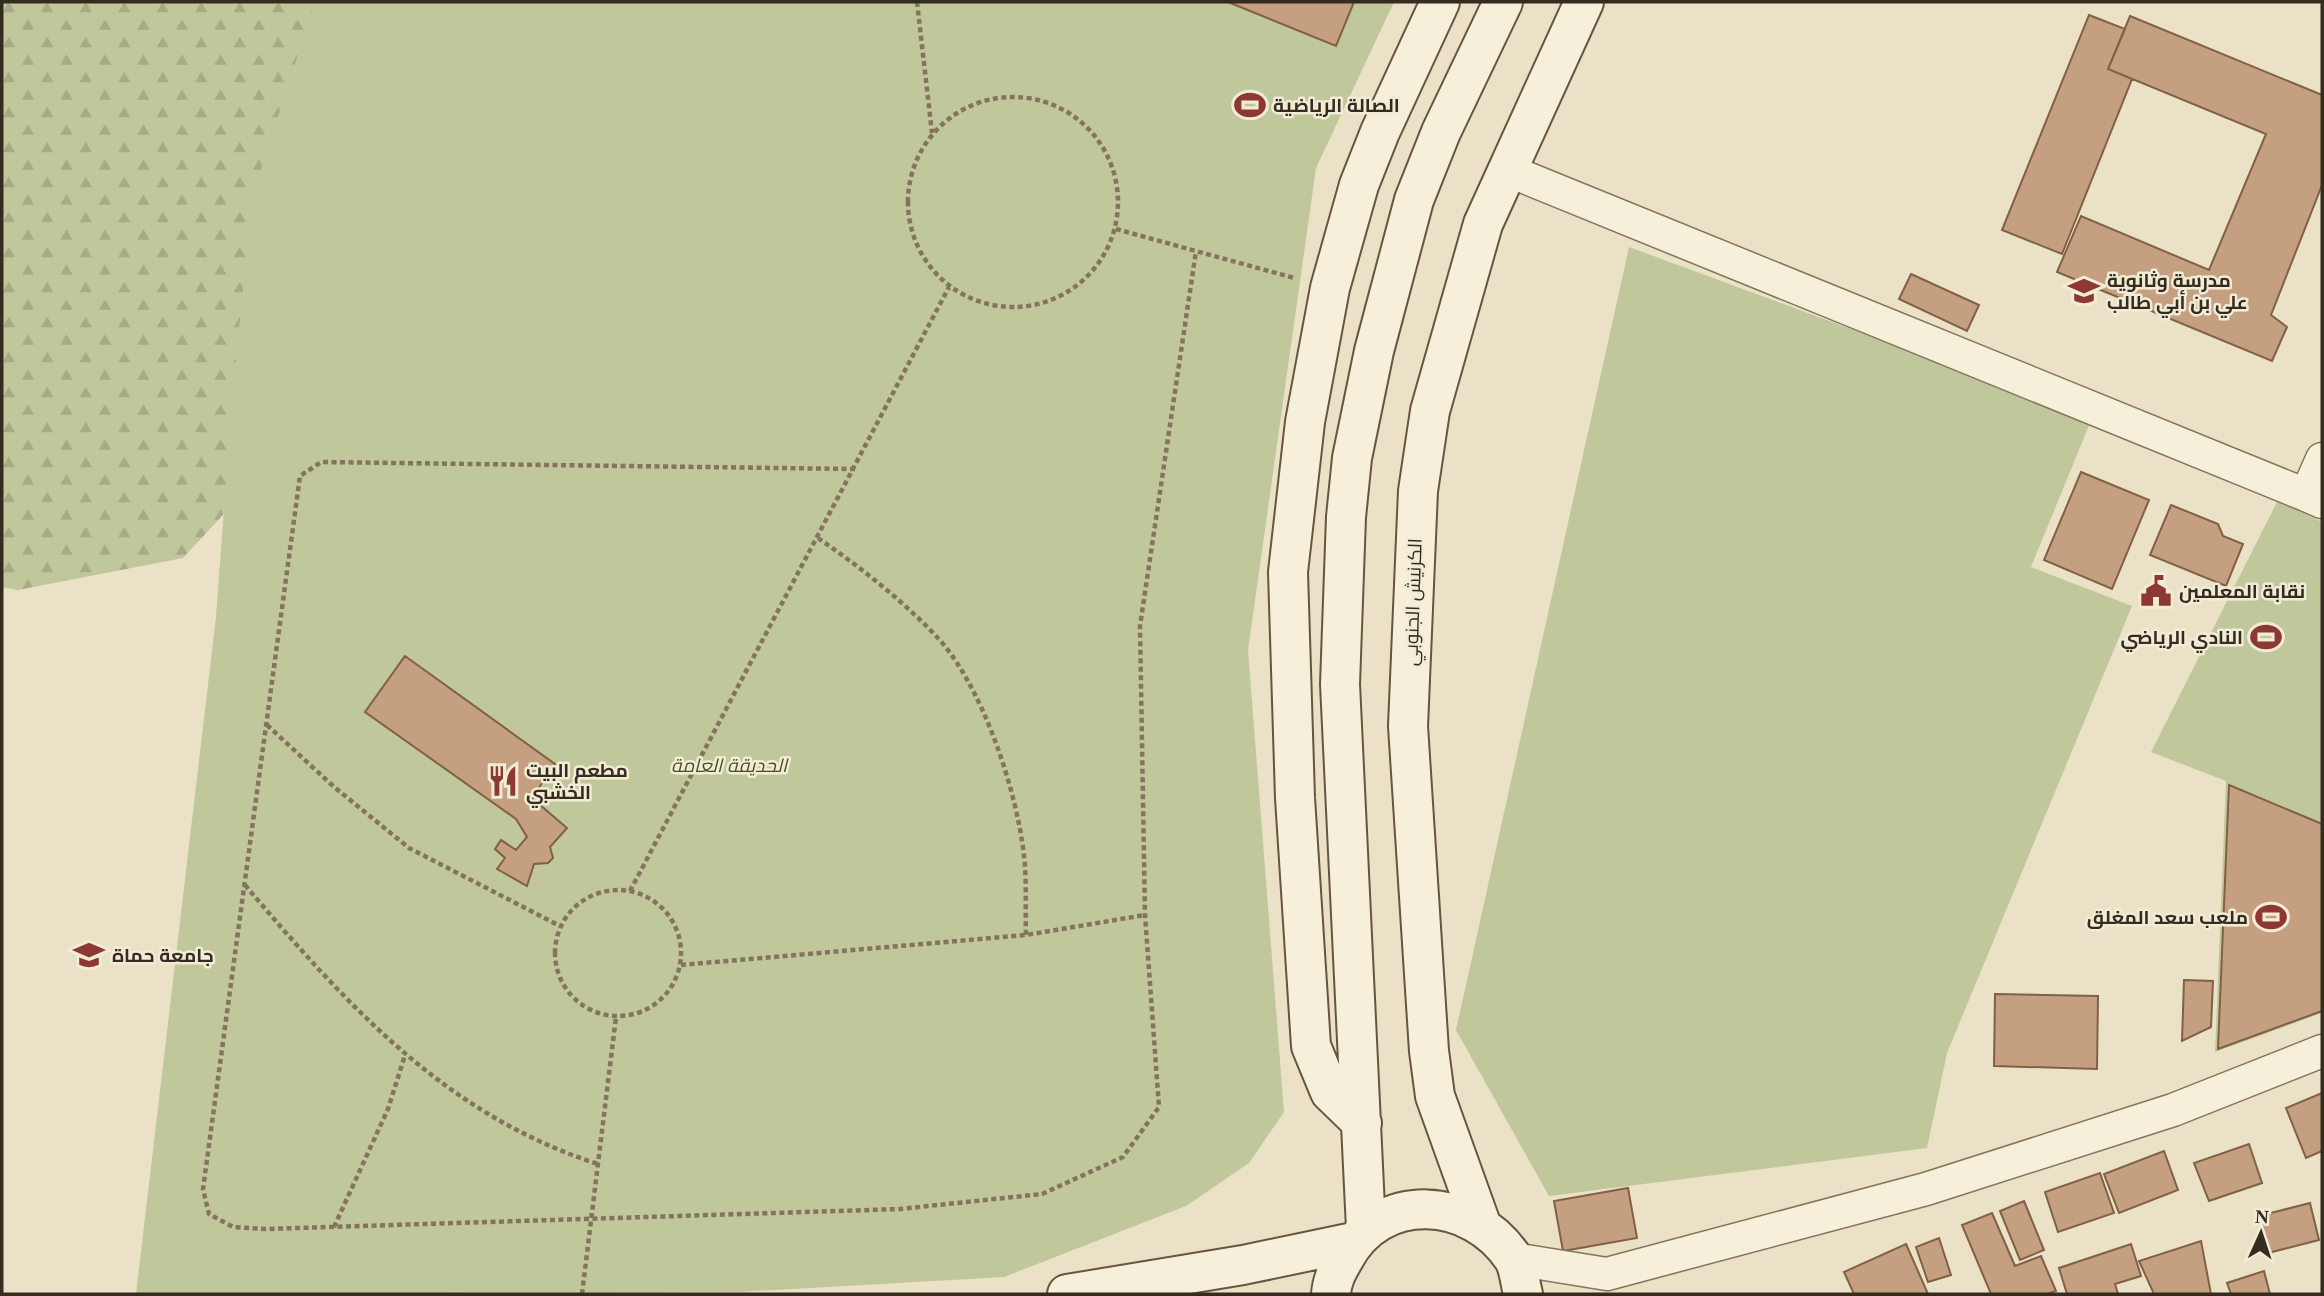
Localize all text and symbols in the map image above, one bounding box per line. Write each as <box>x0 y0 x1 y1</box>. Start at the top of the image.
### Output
sports icon: الصالة الرياضية <box>1233 88 1267 122</box>
place label: الصالة الرياضية <box>1273 95 1400 117</box>
place label: مدرسة وثانوية علي بن أبي طالب <box>2107 270 2248 318</box>
school or university icon: مدرسة وثانوية علي بن أبي طالب <box>2067 274 2101 308</box>
street label: الكرنيش الجنوبي <box>1400 538 1430 666</box>
public building icon: نقابة المعلمين <box>2139 574 2173 608</box>
place label: نقابة المعلمين <box>2179 581 2305 603</box>
sports icon: النادي الرياضي <box>2249 620 2283 654</box>
place label: النادي الرياضي <box>2120 627 2243 653</box>
park label: الحديقة العامة <box>671 755 789 776</box>
place label: مطعم البيت الخشبي <box>526 760 628 808</box>
restaurant icon: مطعم البيت الخشبي <box>486 764 520 798</box>
sports icon: ملعب سعد المغلق <box>2254 900 2288 934</box>
place label: ملعب سعد المغلق <box>2087 907 2248 929</box>
school or university icon: جامعة حماة <box>72 938 106 972</box>
place label: جامعة حماة <box>112 945 214 966</box>
north arrow <box>2226 1198 2296 1268</box>
text: N <box>2254 1206 2270 1227</box>

